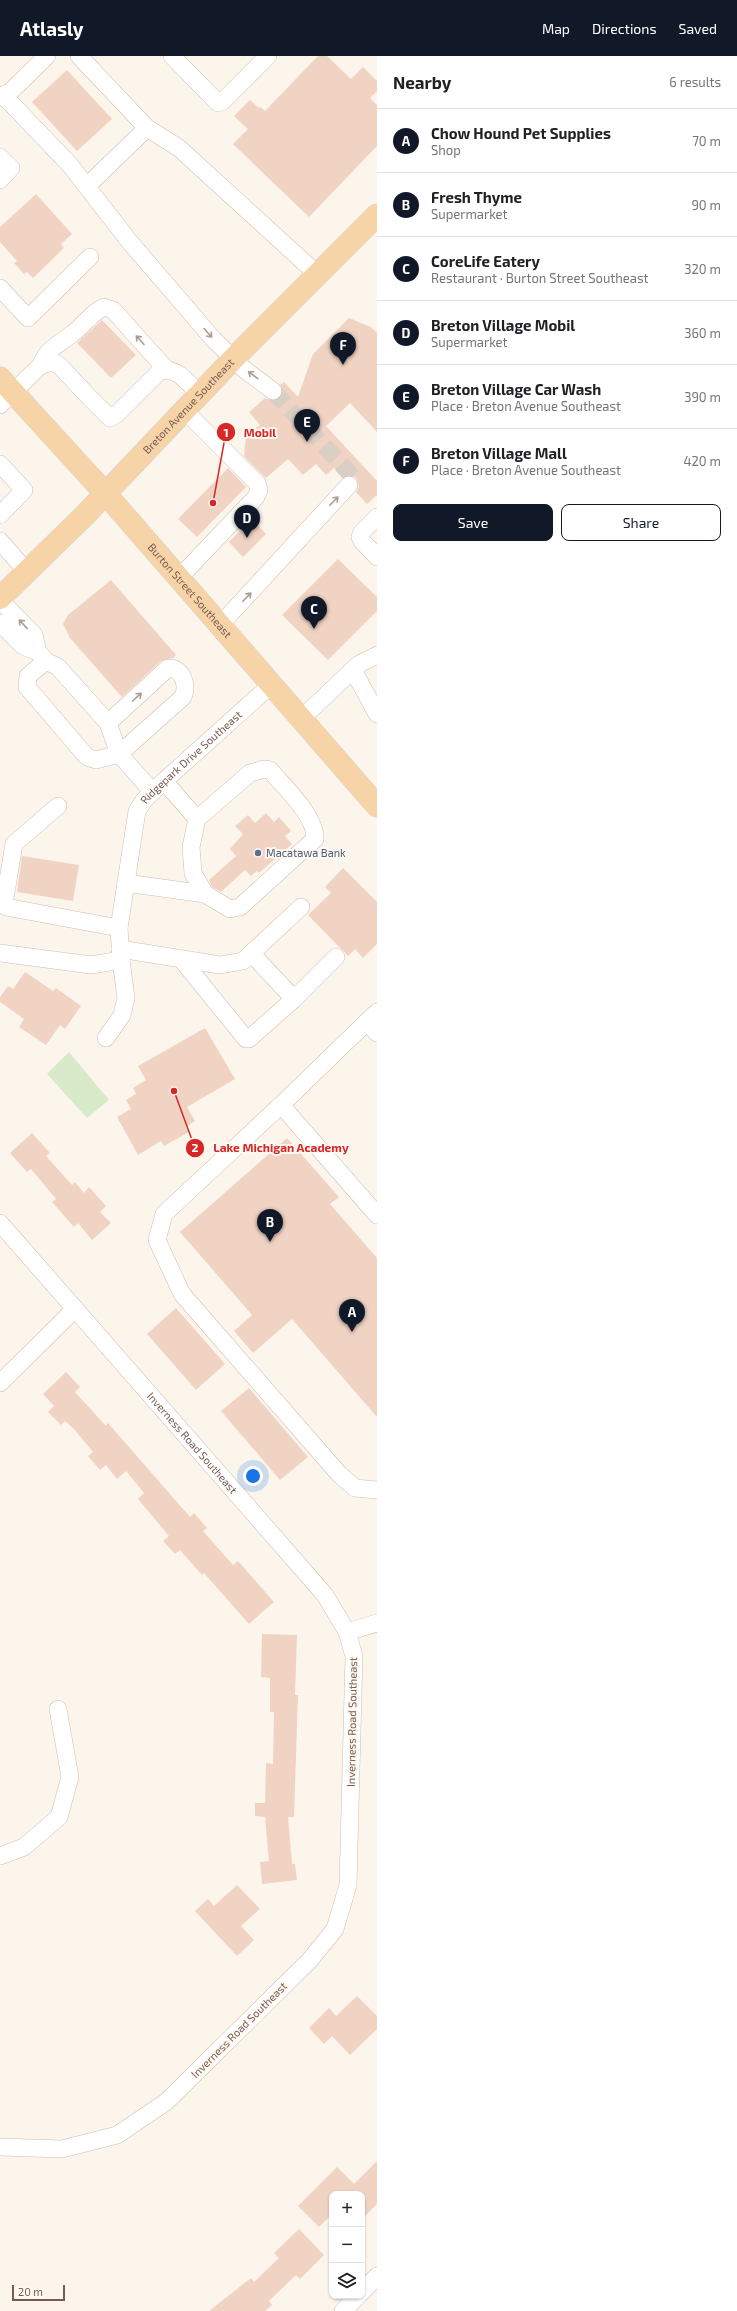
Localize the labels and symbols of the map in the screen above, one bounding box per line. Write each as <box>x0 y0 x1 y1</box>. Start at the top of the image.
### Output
one-way arrow <box>204 328 213 339</box>
pin: F <box>330 332 356 365</box>
one-way arrow <box>136 335 145 345</box>
street label: Breton Avenue Southeast <box>140 355 236 456</box>
one-way arrow <box>247 371 258 379</box>
pin: E <box>294 409 320 442</box>
callout: Mobil <box>216 420 284 444</box>
text: 1 <box>223 425 229 439</box>
text: Mobil <box>244 425 276 439</box>
one-way arrow <box>329 496 339 505</box>
pin: D <box>234 505 260 538</box>
street label: Burton Street Southeast <box>146 540 235 640</box>
one-way arrow <box>242 592 252 602</box>
pin: C <box>301 596 327 629</box>
one-way arrow <box>18 619 27 629</box>
one-way arrow <box>132 692 142 701</box>
street label: Ridgepark Drive Southeast <box>137 707 244 806</box>
place label: Macatawa Bank <box>266 846 346 859</box>
marker: Macatawa Bank <box>253 848 263 858</box>
callout: Lake Michigan Academy <box>185 1136 357 1160</box>
text: 2 <box>192 1140 199 1154</box>
text: Lake Michigan Academy <box>213 1140 349 1155</box>
pin: B <box>257 1209 283 1242</box>
pin: A <box>339 1299 365 1332</box>
street label: Inverness Road Southeast <box>145 1389 240 1496</box>
your location <box>243 1466 263 1486</box>
street label: Inverness Road Southeast <box>344 1657 359 1787</box>
street label: Inverness Road Southeast <box>188 1979 289 2080</box>
scale bar <box>12 2283 65 2302</box>

